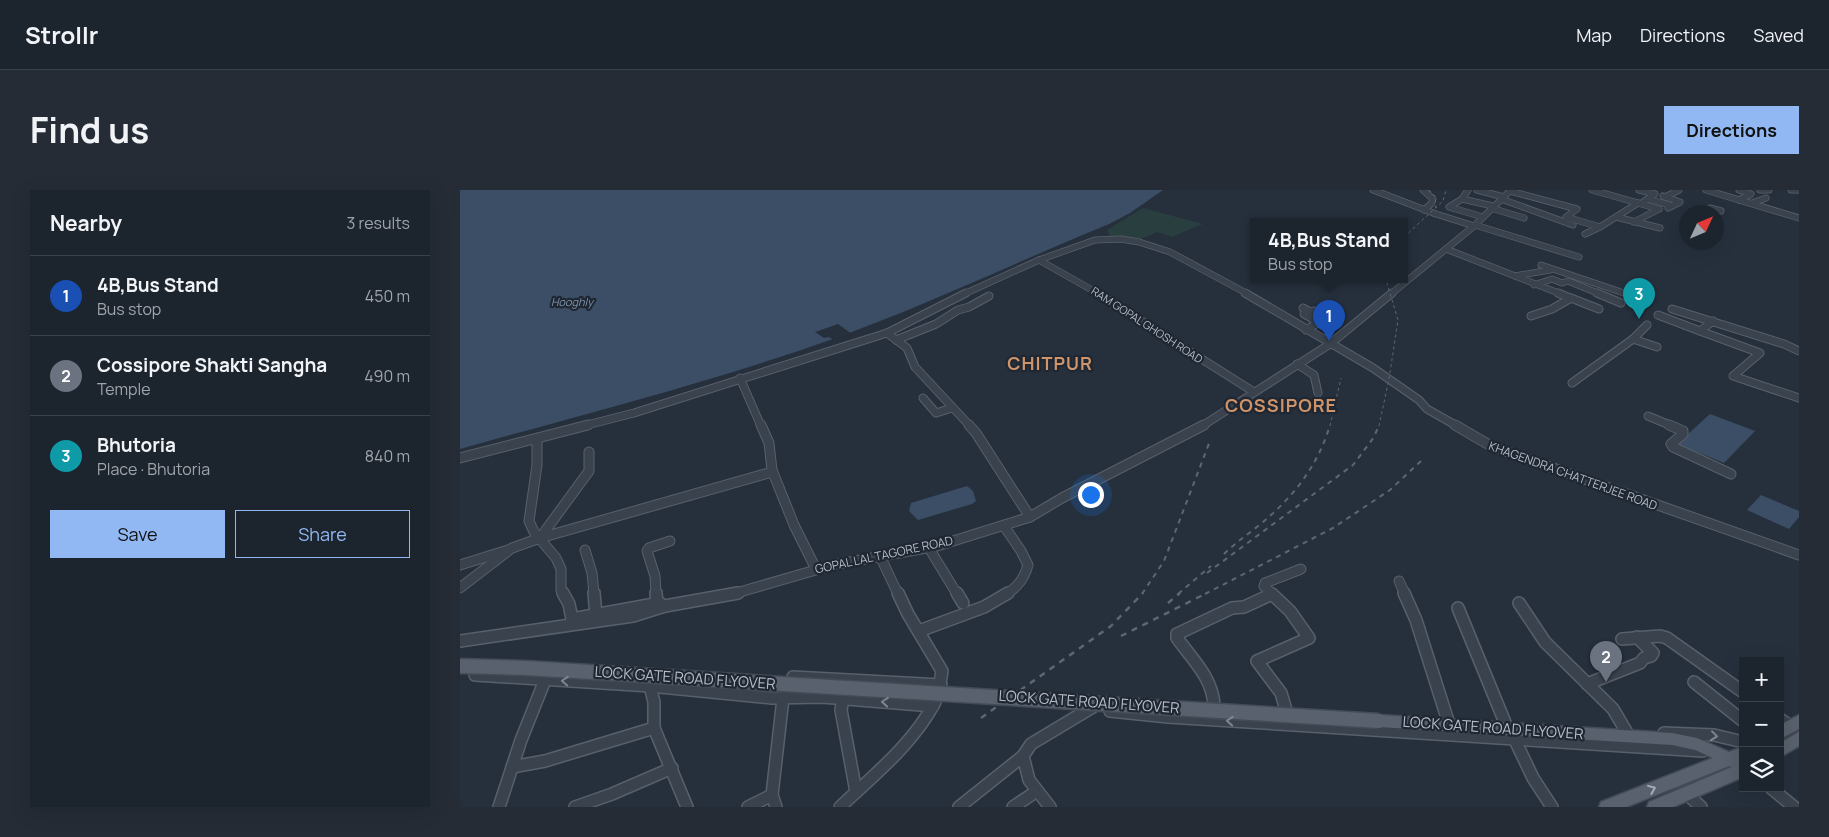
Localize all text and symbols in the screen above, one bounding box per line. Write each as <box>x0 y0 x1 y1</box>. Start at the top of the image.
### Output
text: Strollr <box>25 18 98 51</box>
text: Map <box>1576 23 1612 47</box>
text: Directions <box>1640 23 1725 47</box>
text: Saved <box>1753 23 1804 47</box>
text: Find us <box>30 106 149 154</box>
button: Directions <box>1664 106 1799 154</box>
north arrow <box>1679 205 1724 250</box>
text: Nearby <box>50 209 122 237</box>
text: 3 results <box>347 212 410 234</box>
popup <box>1250 218 1408 283</box>
text: 4B,Bus Stand <box>1268 227 1390 253</box>
text: Bus stop <box>1268 253 1332 275</box>
text: 4B,Bus Stand <box>97 272 219 298</box>
pin: 3 <box>1623 278 1655 319</box>
street label: RAM GOPAL GHOSH ROAD <box>1089 283 1206 366</box>
text: 1 <box>62 285 70 307</box>
text: 450 m <box>365 285 410 307</box>
water label: Hooghly <box>551 294 595 309</box>
text: Bus stop <box>97 298 161 320</box>
pin: 1 <box>1313 300 1345 341</box>
district label: CHITPUR <box>1007 351 1093 375</box>
text: Cossipore Shakti Sangha <box>97 352 327 378</box>
text: 2 <box>61 365 71 387</box>
text: 490 m <box>364 365 410 387</box>
text: Temple <box>97 378 151 400</box>
district label: COSSIPORE <box>1225 393 1337 417</box>
text: Bhutoria <box>97 432 176 458</box>
street label: KHAGENDRA CHATTERJEE ROAD <box>1486 437 1660 514</box>
text: 3 <box>61 445 71 467</box>
text: 840 m <box>365 445 410 467</box>
text: Place · Bhutoria <box>97 458 210 480</box>
your location <box>1078 482 1104 508</box>
button: Save <box>50 510 225 558</box>
button: Share <box>235 510 410 558</box>
street label: GOPAL LAL TAGORE ROAD <box>813 532 955 577</box>
pin: 2 <box>1590 641 1622 682</box>
map controls <box>1739 657 1784 792</box>
button: + <box>1739 657 1784 702</box>
street label: LOCK GATE ROAD FLYOVER <box>594 661 776 694</box>
one-way arrow <box>561 676 569 687</box>
street label: LOCK GATE ROAD FLYOVER <box>998 685 1180 718</box>
one-way arrow <box>880 697 888 708</box>
button: − <box>1739 702 1784 747</box>
street label: LOCK GATE ROAD FLYOVER <box>1402 711 1584 744</box>
one-way arrow <box>1226 716 1234 727</box>
one-way arrow <box>1711 730 1719 741</box>
button: layers <box>1739 747 1784 792</box>
one-way arrow <box>1647 784 1656 795</box>

